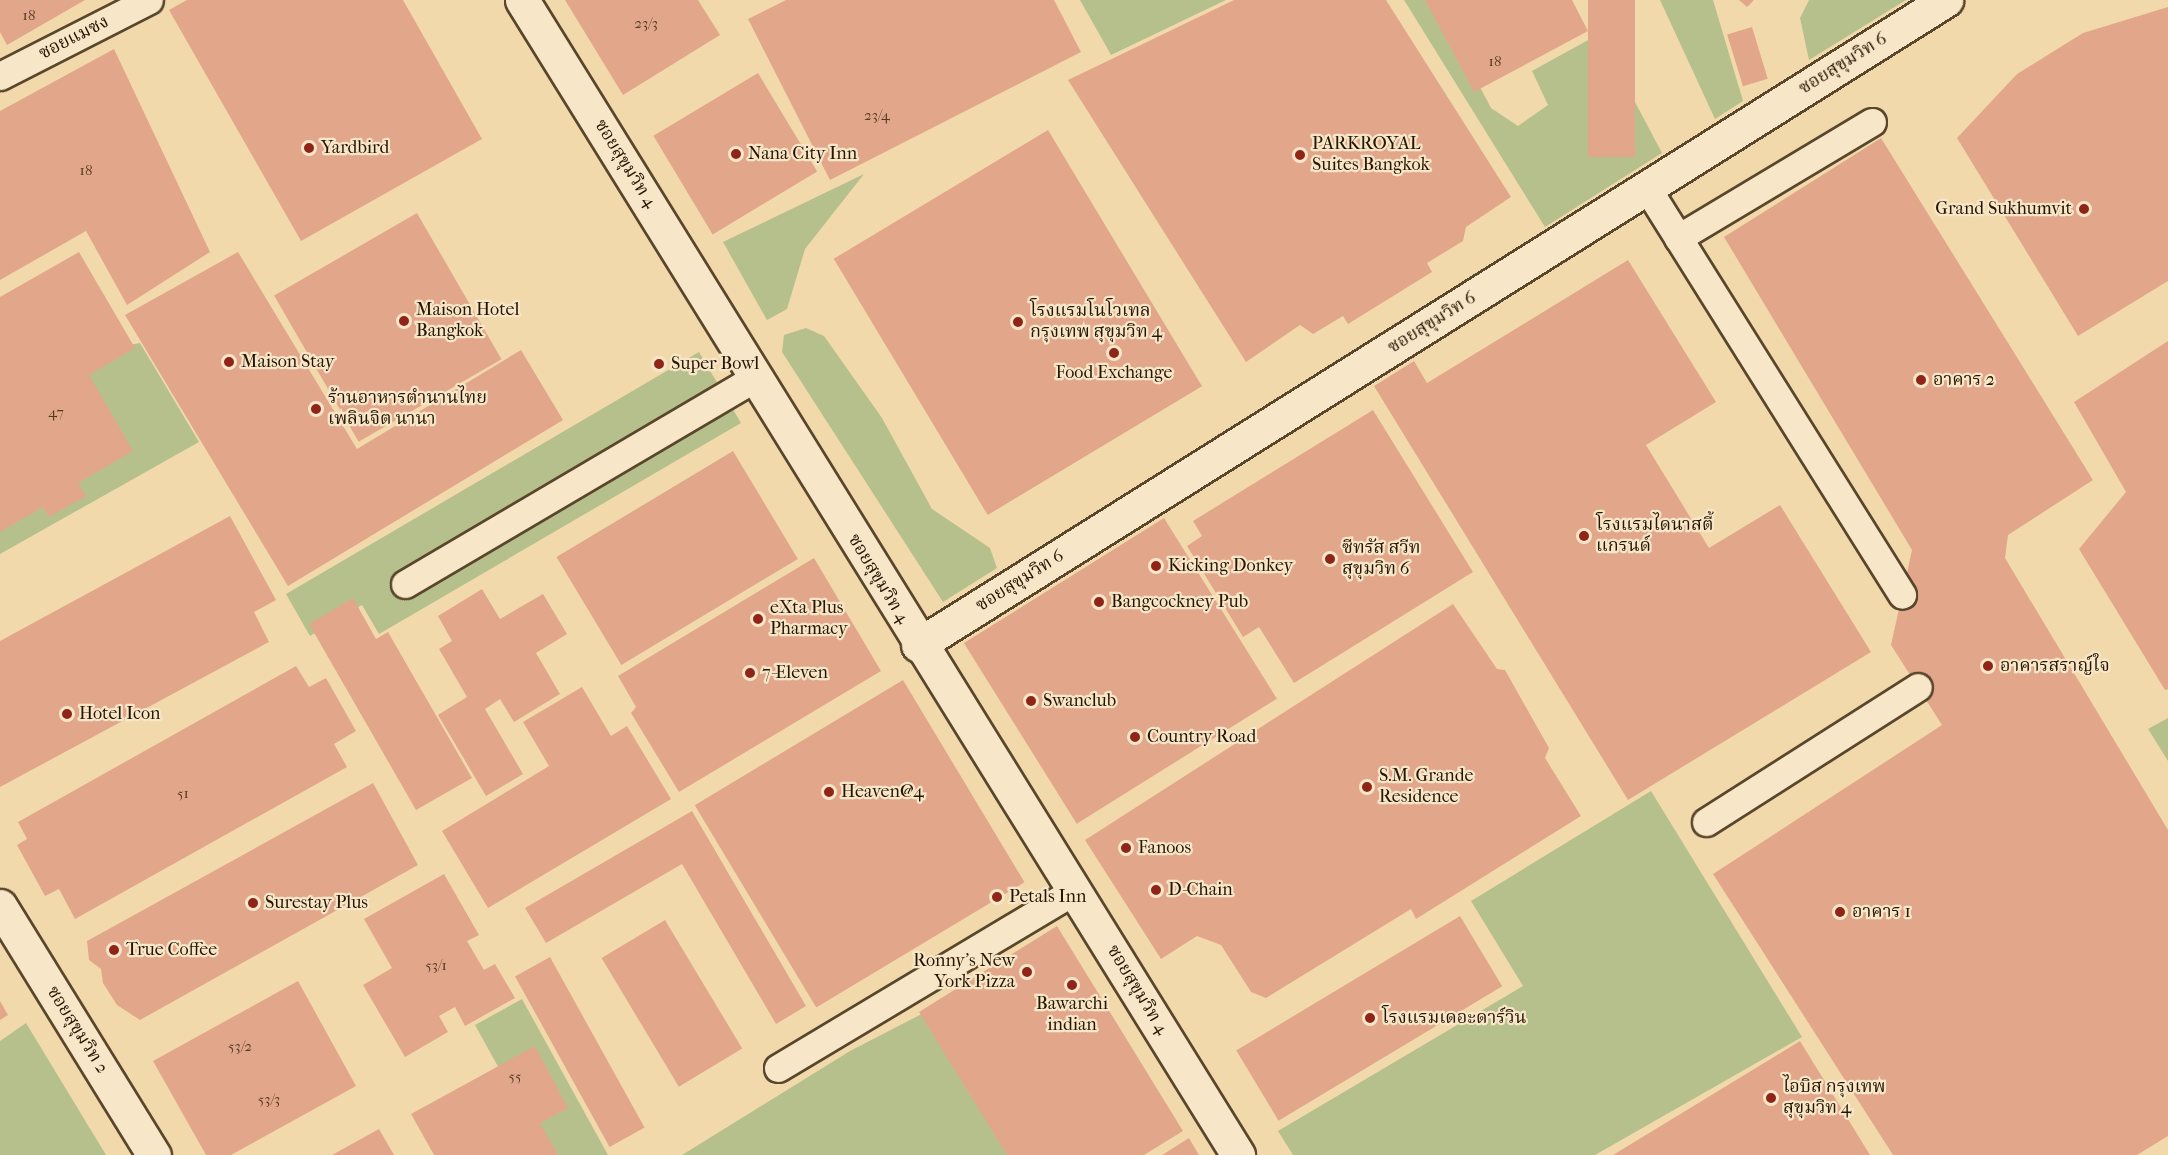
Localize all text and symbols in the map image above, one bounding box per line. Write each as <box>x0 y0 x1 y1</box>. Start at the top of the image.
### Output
house number: 18 <box>23 7 35 25</box>
street label: ซอยแมซง <box>35 11 113 65</box>
house number: 23/3 <box>634 15 658 33</box>
street label: ซอยสุขุมวิท 6 <box>1795 28 1891 100</box>
house number: 18 <box>1489 53 1501 71</box>
house number: 23/4 <box>864 107 890 125</box>
street label: ซอยสุขุมวิท 4 <box>589 116 661 212</box>
place label: PARKROYAL Suites Bangkok <box>1312 134 1430 176</box>
place label: Yardbird <box>321 137 389 159</box>
marker: Yardbird <box>302 141 316 155</box>
place label: Nana City Inn <box>748 143 857 165</box>
marker: Nana City Inn <box>729 147 743 161</box>
marker: PARKROYAL Suites Bangkok <box>1293 148 1307 162</box>
house number: 18 <box>80 162 92 180</box>
place label: Grand Sukhumvit <box>1935 198 2072 220</box>
marker: Grand Sukhumvit <box>2077 202 2091 216</box>
street label: ซอยสุขุมวิท 6 <box>1384 287 1480 359</box>
place label: Maison Hotel Bangkok <box>416 300 519 342</box>
place label: โรงแรมโนโวเทล กรุงเทพ สุขุมวิท 4 <box>1030 301 1162 344</box>
marker: Maison Hotel Bangkok <box>397 314 411 328</box>
marker: โรงแรมโนโวเทล กรุงเทพ สุขุมวิท 4 <box>1011 315 1025 329</box>
marker: Food Exchange <box>1107 346 1121 360</box>
place label: Maison Stay <box>241 351 334 373</box>
place label: Super Bowl <box>671 353 759 375</box>
marker: Maison Stay <box>222 355 236 369</box>
marker: Super Bowl <box>652 357 666 371</box>
place label: Food Exchange <box>1056 362 1172 384</box>
place label: อาคาร 2 <box>1933 369 1995 391</box>
marker: อาคาร 2 <box>1914 373 1928 387</box>
place label: ร้านอาหารตำนานไทย เพลินจิต นานา <box>328 388 487 430</box>
marker: ร้านอาหารตำนานไทย เพลินจิต นานา <box>309 402 323 416</box>
house number: 47 <box>48 404 64 422</box>
place label: โรงแรมไดนาสตี้ แกรนด์ <box>1596 515 1713 558</box>
marker: โรงแรมไดนาสตี้ แกรนด์ <box>1577 529 1591 543</box>
street label: ซอยสุขุมวิท 4 <box>843 530 913 628</box>
place label: ซีทรัส สวีท สุขุมวิท 6 <box>1342 538 1421 580</box>
street label: ซอยสุขุมวิท 6 <box>972 545 1068 617</box>
marker: ซีทรัส สวีท สุขุมวิท 6 <box>1323 552 1337 566</box>
place label: Kicking Donkey <box>1168 555 1293 577</box>
marker: Kicking Donkey <box>1149 559 1163 573</box>
place label: Bangcockney Pub <box>1111 591 1248 613</box>
marker: Bangcockney Pub <box>1092 595 1106 609</box>
place label: eXta Plus Pharmacy <box>770 598 848 640</box>
marker: eXta Plus Pharmacy <box>751 612 765 626</box>
place label: อาคารสราญ์ใจ <box>2000 655 2110 677</box>
marker: อาคารสราญ์ใจ <box>1981 659 1995 673</box>
place label: 7-Eleven <box>762 662 828 684</box>
marker: 7-Eleven <box>743 666 757 680</box>
place label: Swanclub <box>1043 690 1116 712</box>
marker: Swanclub <box>1024 694 1038 708</box>
place label: Hotel Icon <box>79 703 160 725</box>
marker: Hotel Icon <box>60 707 74 721</box>
place label: Country Road <box>1147 726 1256 748</box>
marker: Country Road <box>1128 730 1142 744</box>
place label: S.M. Grande Residence <box>1379 766 1473 808</box>
marker: S.M. Grande Residence <box>1360 780 1374 794</box>
place label: Heaven@4 <box>841 781 924 803</box>
house number: 51 <box>177 785 189 803</box>
marker: Heaven@4 <box>822 785 836 799</box>
place label: Fanoos <box>1138 837 1191 859</box>
marker: Fanoos <box>1119 841 1133 855</box>
place label: D-Chain <box>1168 879 1233 901</box>
marker: D-Chain <box>1149 883 1163 897</box>
place label: Petals Inn <box>1009 886 1087 908</box>
marker: Petals Inn <box>990 890 1004 904</box>
place label: Surestay Plus <box>265 892 368 914</box>
marker: Surestay Plus <box>246 896 260 910</box>
place label: อาคาร 1 <box>1852 901 1911 923</box>
marker: อาคาร 1 <box>1833 905 1847 919</box>
place label: True Coffee <box>126 939 217 961</box>
street label: ซอยสุขุมวิท 4 <box>1102 941 1172 1039</box>
marker: True Coffee <box>107 943 121 957</box>
place label: Ronny's New York Pizza <box>913 951 1015 994</box>
house number: 53/1 <box>425 957 447 975</box>
marker: Ronny's New York Pizza <box>1020 965 1034 979</box>
marker: Bawarchi indian <box>1065 978 1079 992</box>
street label: ซอยสุขุมวิท 2 <box>42 982 112 1078</box>
place label: Bawarchi indian <box>1036 994 1108 1036</box>
place label: โรงแรมเดอะดาร์วิน <box>1382 1007 1526 1029</box>
marker: โรงแรมเดอะดาร์วิน <box>1363 1011 1377 1025</box>
house number: 53/2 <box>228 1038 252 1056</box>
house number: 55 <box>509 1068 521 1086</box>
place label: ไอบิส กรุงเทพ สุขุมวิท 4 <box>1783 1077 1886 1120</box>
house number: 53/3 <box>258 1091 280 1109</box>
marker: ไอบิส กรุงเทพ สุขุมวิท 4 <box>1764 1091 1778 1105</box>

